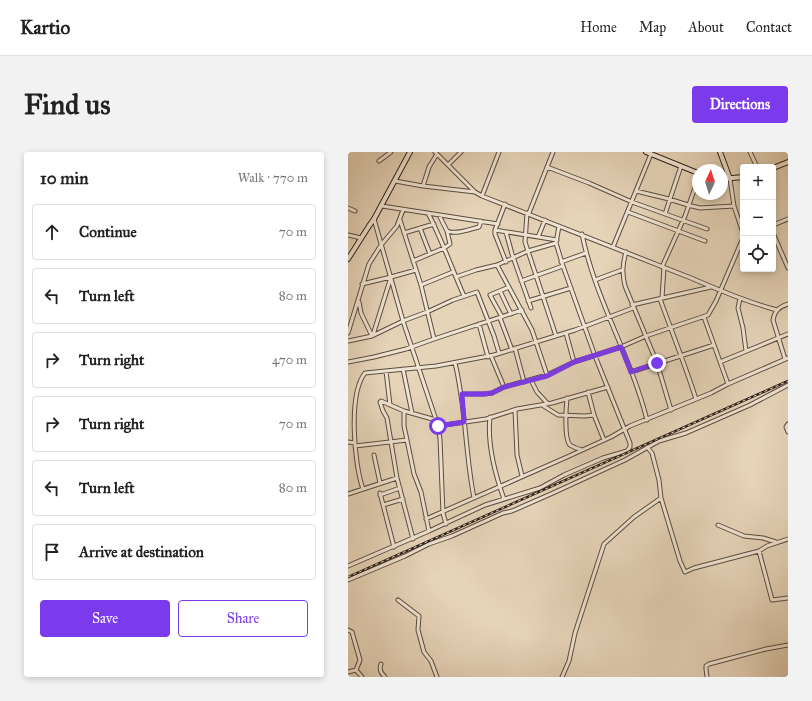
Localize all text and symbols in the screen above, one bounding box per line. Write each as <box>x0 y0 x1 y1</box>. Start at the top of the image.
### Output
text: Kartio <box>20 16 70 39</box>
text: Home <box>580 19 617 36</box>
text: Map <box>639 19 666 36</box>
text: About <box>688 19 724 36</box>
text: Contact <box>746 19 792 36</box>
button: Directions <box>692 86 788 123</box>
text: Find us <box>24 87 110 122</box>
north arrow <box>692 164 728 200</box>
map controls <box>740 164 776 272</box>
button: + <box>740 164 776 200</box>
text: 10 min <box>40 168 88 189</box>
text: Walk · 770 m <box>238 170 308 186</box>
button: − <box>740 200 776 236</box>
icon: ahead <box>41 221 63 243</box>
text: Continue <box>79 223 137 241</box>
text: 70 m <box>279 224 307 240</box>
button: locate <box>740 236 776 272</box>
icon: left <box>41 285 63 307</box>
text: Turn left <box>79 287 135 305</box>
text: 80 m <box>279 288 307 304</box>
icon: right <box>41 349 63 371</box>
text: Turn right <box>79 351 144 369</box>
text: 470 m <box>272 352 307 368</box>
route end <box>648 354 666 372</box>
icon: right <box>41 413 63 435</box>
text: Turn right <box>79 415 144 433</box>
text: 70 m <box>279 416 307 432</box>
route start <box>429 417 447 435</box>
icon: left <box>41 477 63 499</box>
text: Turn left <box>79 479 135 497</box>
text: 80 m <box>279 480 307 496</box>
icon: arrive <box>41 541 63 563</box>
text: Arrive at destination <box>79 543 204 561</box>
button: Save <box>40 600 170 637</box>
button: Share <box>178 600 308 637</box>

